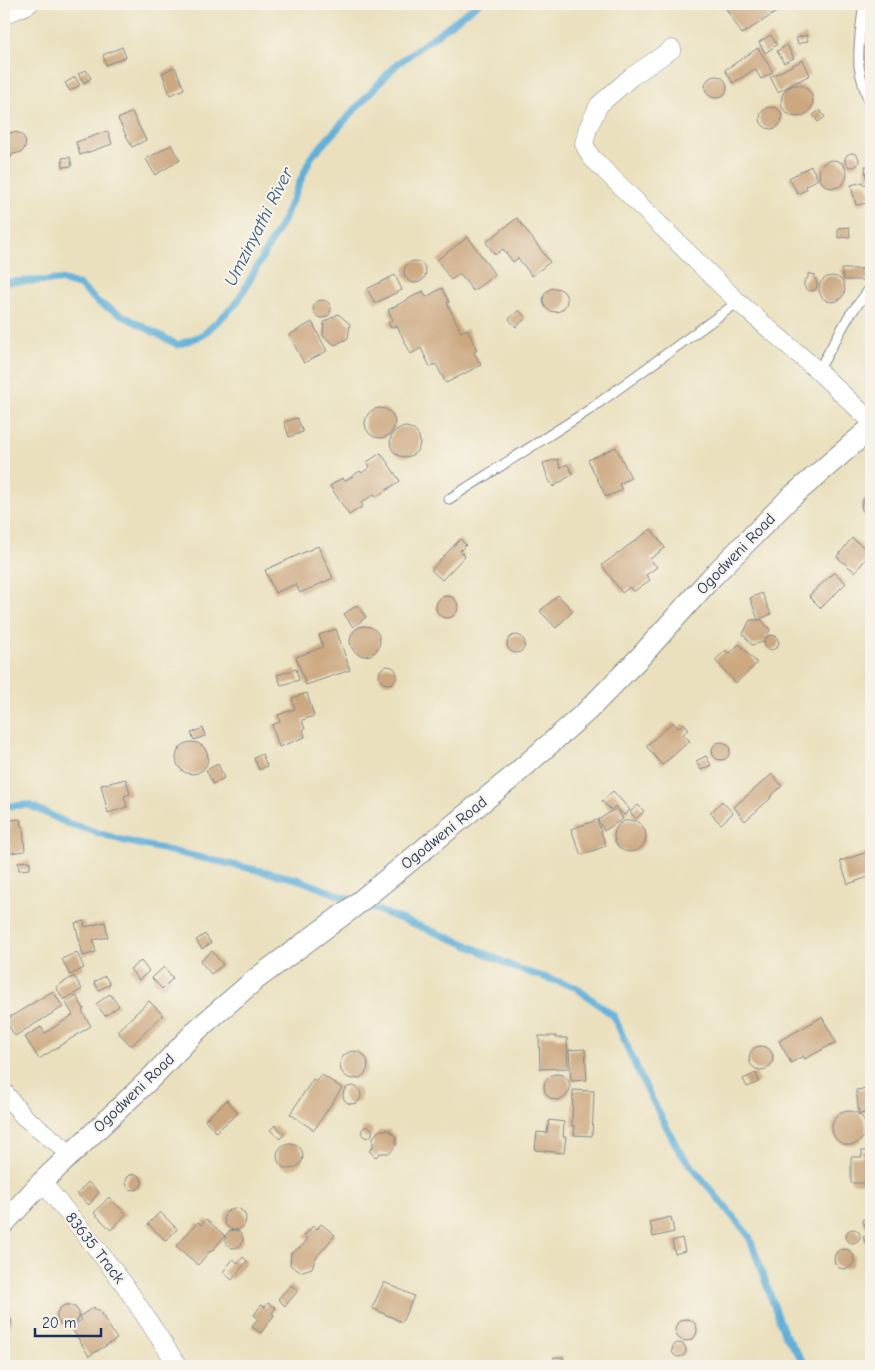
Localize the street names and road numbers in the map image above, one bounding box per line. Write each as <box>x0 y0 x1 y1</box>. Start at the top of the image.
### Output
street label: Ogodweni Road <box>693 510 779 598</box>
street label: Ogodweni Road <box>397 793 491 873</box>
street label: Ogodweni Road <box>90 1050 178 1136</box>
street label: 83635 Track <box>62 1209 128 1287</box>

